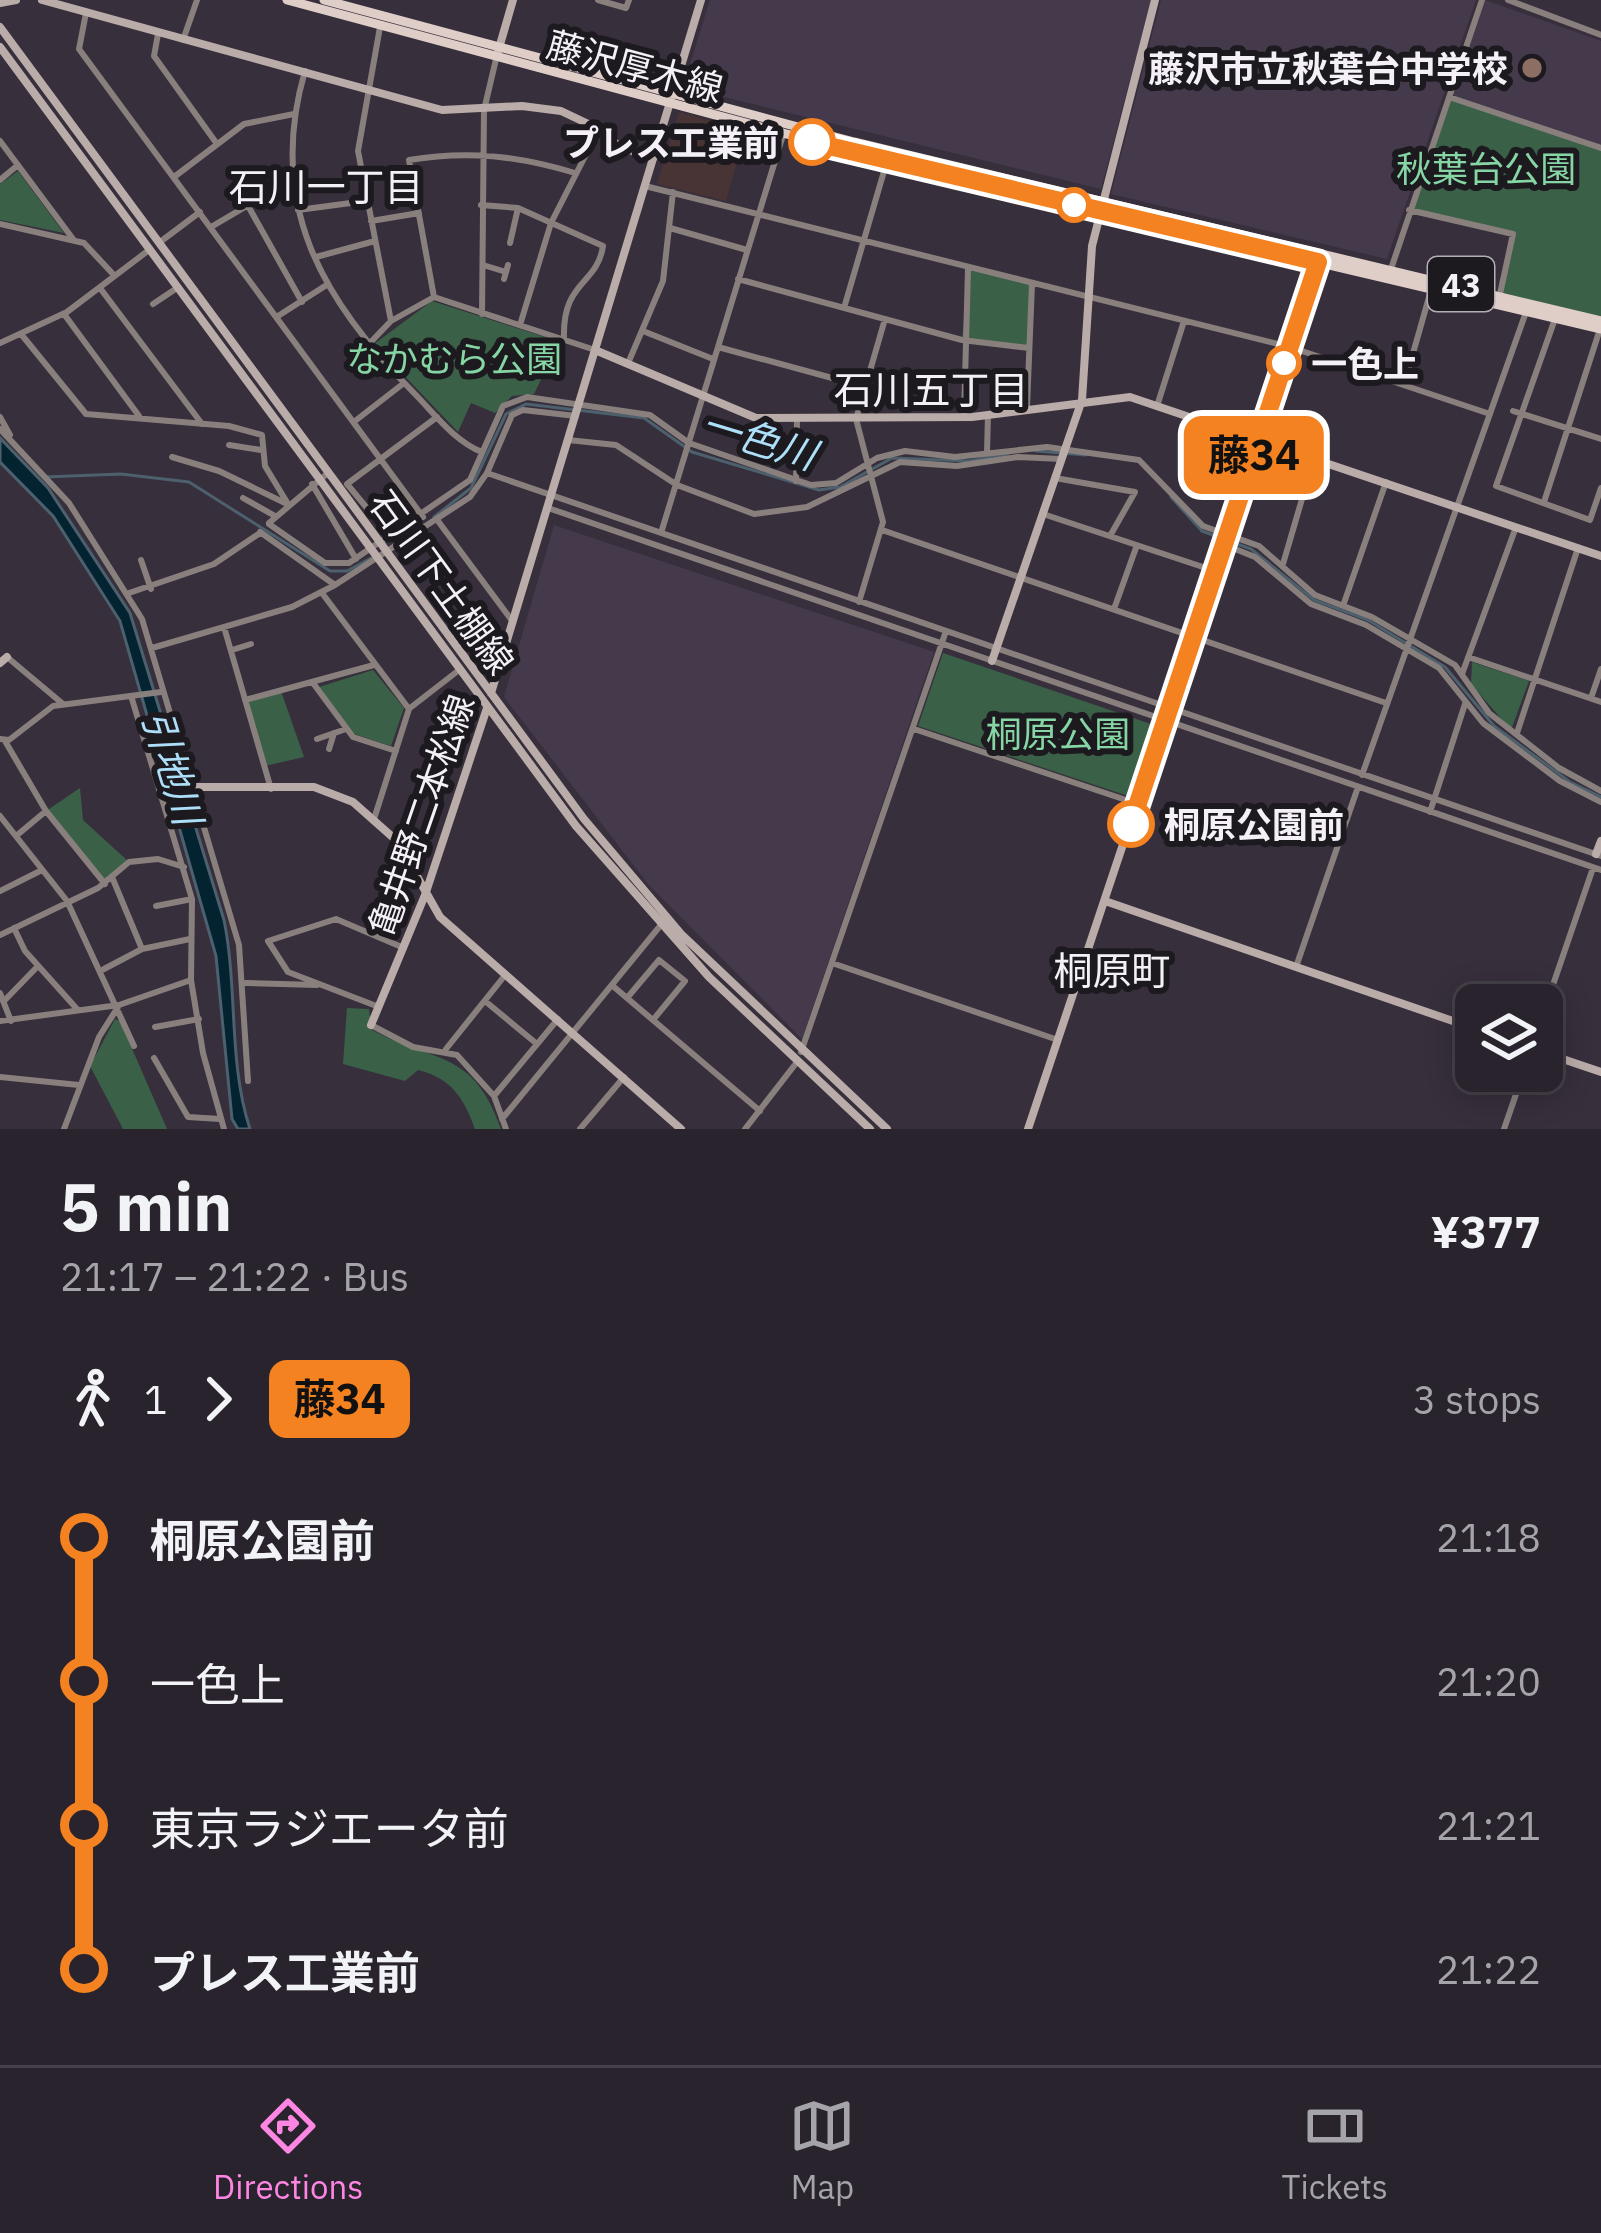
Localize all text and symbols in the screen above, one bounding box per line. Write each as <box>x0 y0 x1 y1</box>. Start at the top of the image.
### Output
street label: 藤沢厚木線 <box>542 20 728 112</box>
place label: 藤沢市立秋葉台中学校 <box>1148 45 1508 92</box>
marker: 藤沢市立秋葉台中学校 <box>1519 55 1545 81</box>
place label: プレス工業前 <box>563 119 779 166</box>
marker: プレス工業前 <box>790 120 834 164</box>
park label: 秋葉台公園 <box>1396 145 1576 192</box>
district label: 石川一丁目 <box>228 161 424 212</box>
unlabelled marker <box>1058 189 1090 221</box>
road number: 43 <box>1428 257 1494 311</box>
park label: なかむら公園 <box>346 335 562 382</box>
place label: 一色上 <box>1311 340 1419 387</box>
marker: 一色上 <box>1268 347 1300 379</box>
district label: 石川五丁目 <box>833 364 1029 415</box>
water label: 一色川 <box>696 398 826 482</box>
line badge: 藤34 <box>1185 416 1323 494</box>
text: 藤34 <box>1208 427 1300 482</box>
street label: 石川下土棚線 <box>360 481 524 683</box>
street label: 亀井野二本松線 <box>358 688 484 942</box>
water label: 引地川 <box>132 704 216 834</box>
park label: 桐原公園 <box>986 710 1130 757</box>
place label: 桐原公園前 <box>1164 801 1344 848</box>
marker: 桐原公園前 <box>1109 802 1153 846</box>
district label: 桐原町 <box>1053 945 1171 996</box>
map controls <box>1455 984 1563 1092</box>
button: layers <box>1455 984 1563 1092</box>
text: 5 min <box>60 1163 232 1249</box>
text: ¥377 <box>1431 1202 1541 1260</box>
text: 21:17 – 21:22 · Bus <box>60 1251 409 1302</box>
icon: walk <box>60 1366 126 1432</box>
icon: forward <box>185 1366 251 1432</box>
text: 藤34 <box>293 1371 386 1426</box>
text: 1 <box>144 1374 167 1425</box>
text: 3 stops <box>1413 1374 1541 1425</box>
text: 桐原公園前 <box>150 1511 375 1569</box>
text: 21:18 <box>1436 1512 1541 1563</box>
text: 一色上 <box>150 1655 285 1713</box>
text: 21:20 <box>1436 1656 1541 1707</box>
text: 東京ラジエータ前 <box>150 1799 509 1857</box>
text: 21:21 <box>1436 1800 1541 1851</box>
text: プレス工業前 <box>150 1943 420 2001</box>
text: 21:22 <box>1436 1944 1541 1995</box>
tab: Directions <box>213 2093 363 2208</box>
tab: Map <box>789 2093 855 2208</box>
tab: Tickets <box>1282 2093 1388 2208</box>

